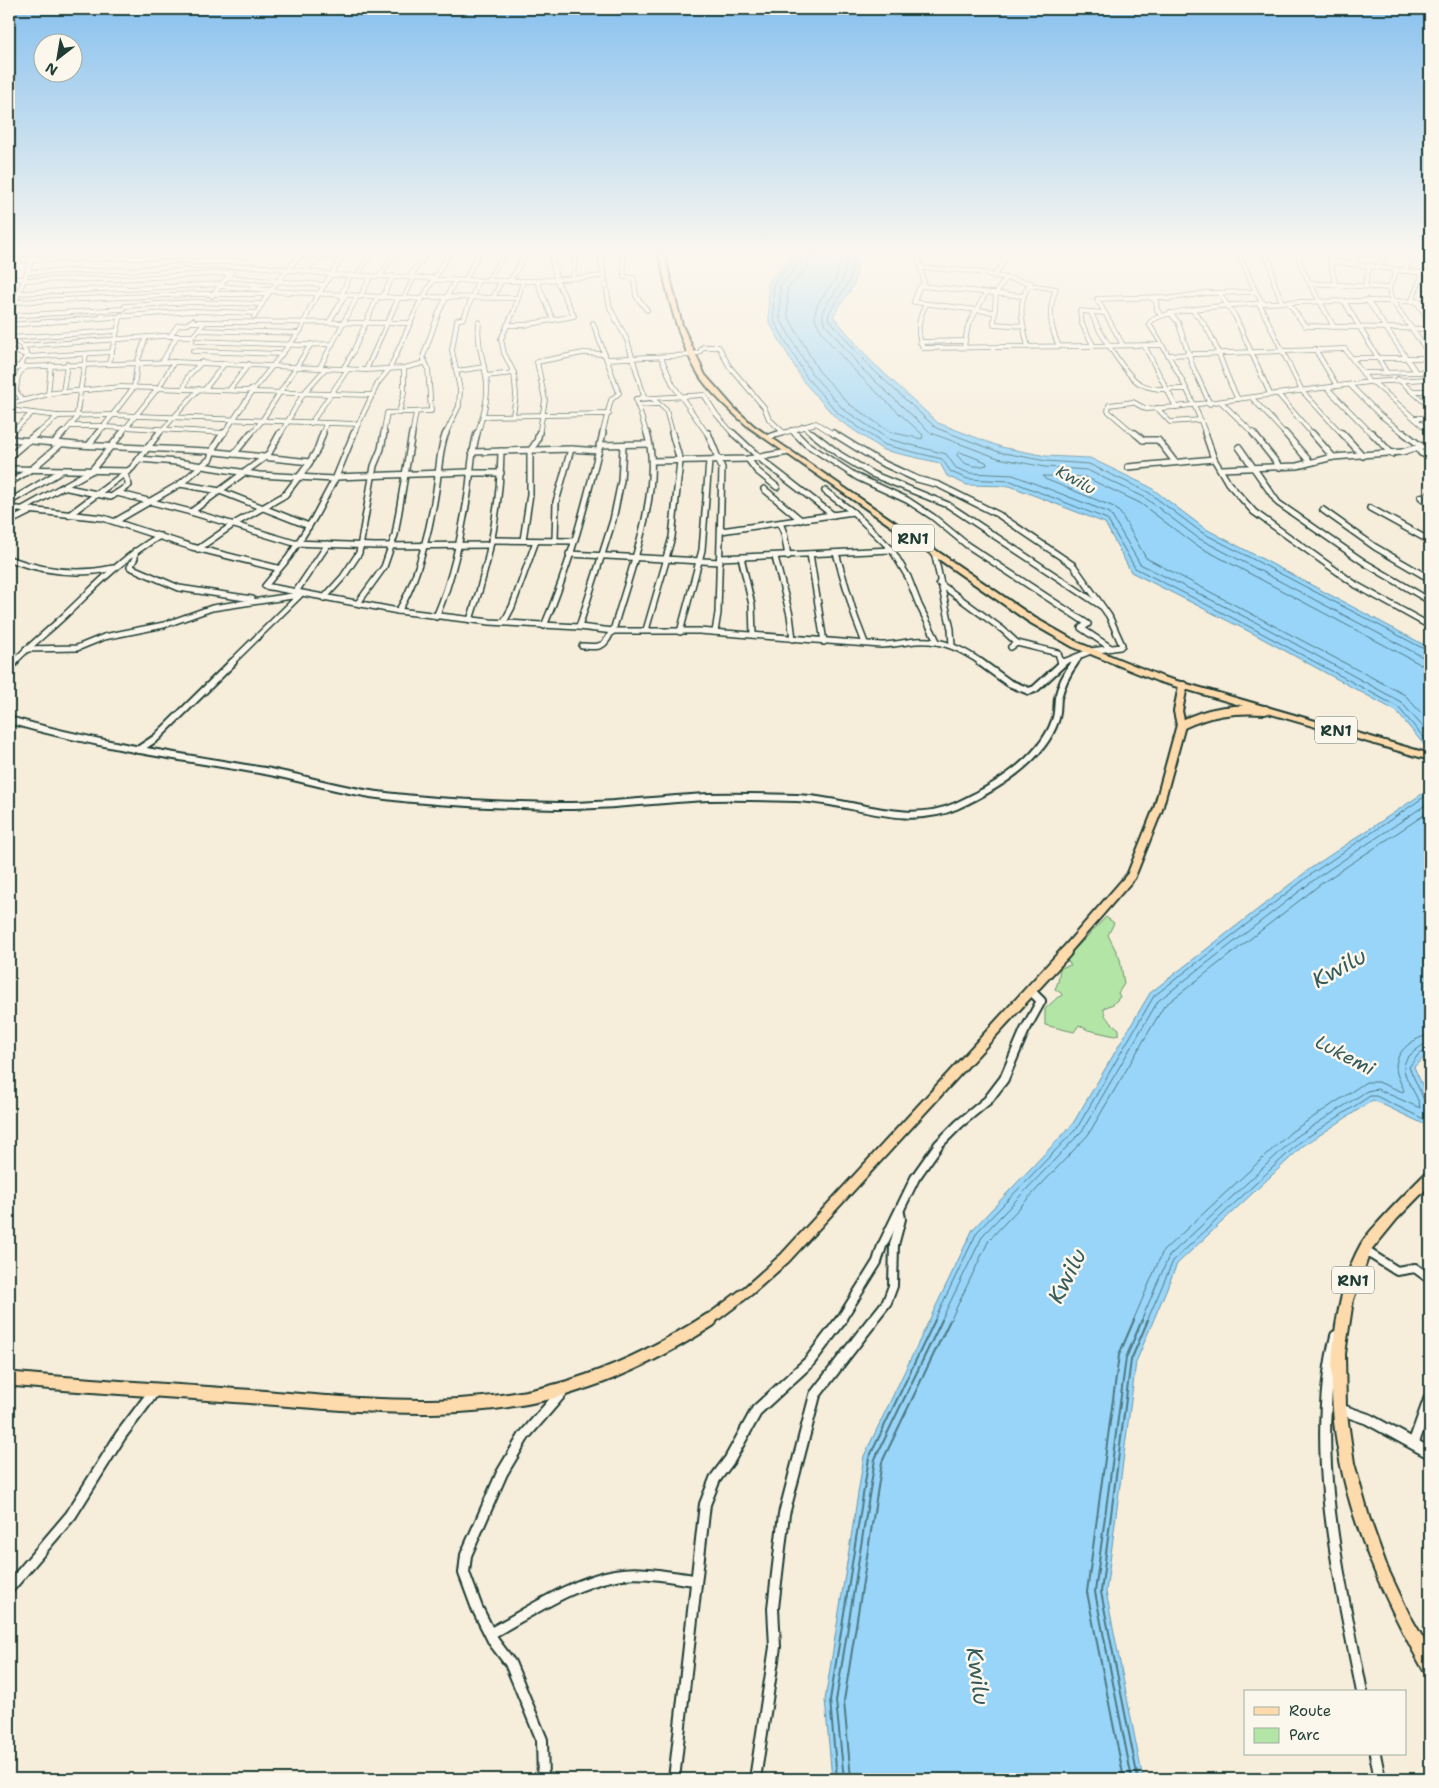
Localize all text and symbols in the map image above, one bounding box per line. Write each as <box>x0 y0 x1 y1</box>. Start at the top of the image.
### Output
north arrow <box>32 32 82 82</box>
text: N <box>42 59 61 80</box>
water label: Kwilu <box>1052 461 1100 499</box>
road number: RN1 <box>892 524 934 552</box>
road number: RN1 <box>1315 716 1357 744</box>
water label: Kwilu <box>1307 941 1372 995</box>
water label: Lukemi <box>1311 1029 1380 1081</box>
water label: Kwilu <box>1041 1243 1093 1308</box>
road number: RN1 <box>1332 1266 1374 1294</box>
water label: Kwilu <box>960 1645 996 1707</box>
legend <box>1244 1690 1406 1756</box>
text: Route <box>1289 1701 1331 1721</box>
text: Parc <box>1289 1725 1320 1745</box>

